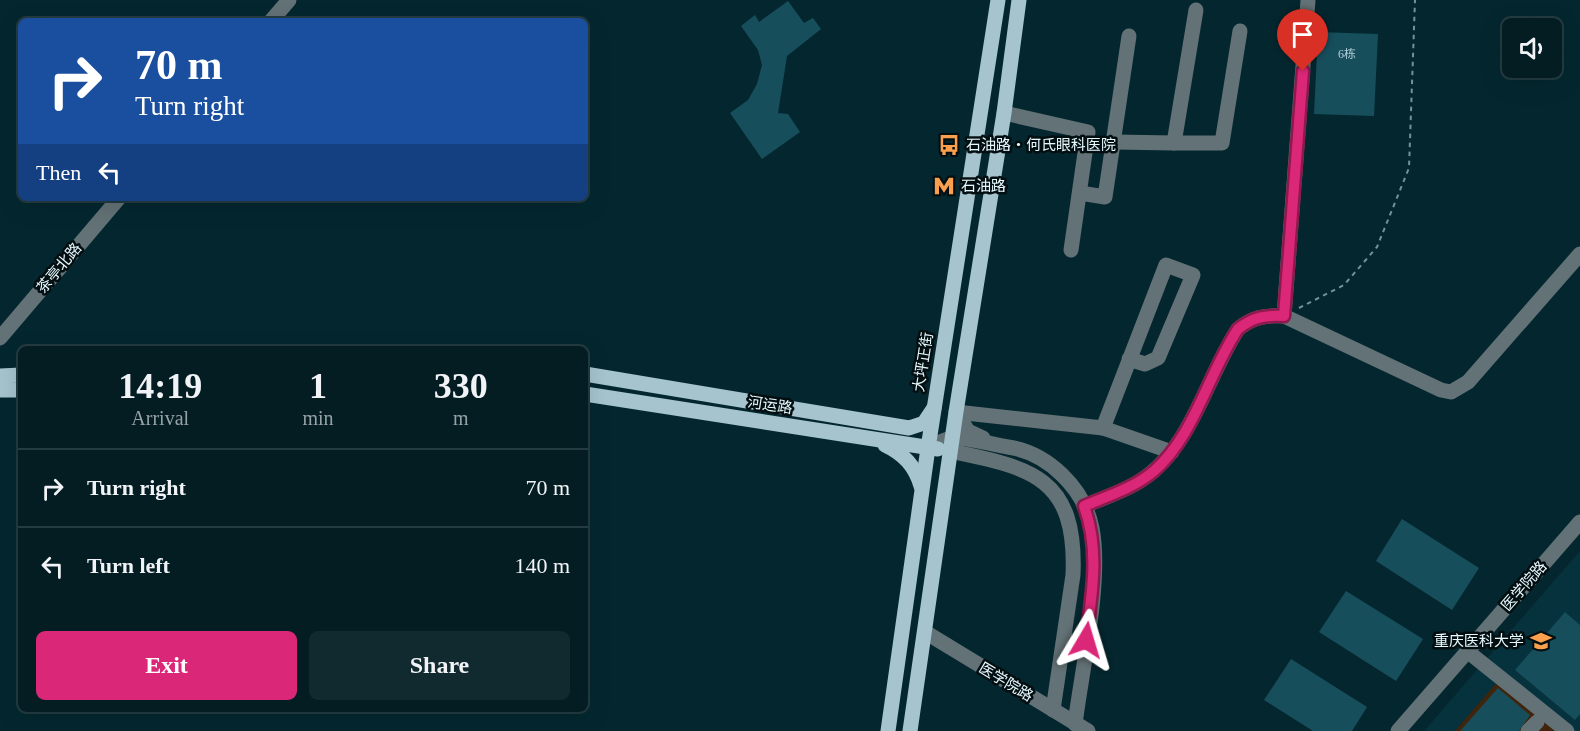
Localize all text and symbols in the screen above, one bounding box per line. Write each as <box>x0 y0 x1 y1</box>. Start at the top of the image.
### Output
pin <box>1277 9 1328 71</box>
icon: arrive <box>1286 18 1319 51</box>
map controls <box>1502 18 1562 78</box>
button: sound <box>1502 18 1562 78</box>
icon: right <box>36 42 114 120</box>
text: 70 m <box>135 42 223 88</box>
house number: 6栋 <box>1338 47 1356 61</box>
text: Turn right <box>135 91 244 121</box>
bus stop icon: 石油路‧何氏眼科医院 <box>937 133 961 157</box>
place label: 石油路‧何氏眼科医院 <box>966 137 1116 153</box>
icon: left <box>93 156 126 189</box>
text: Then <box>36 160 81 185</box>
metro station icon: 石油路 <box>932 174 956 198</box>
place label: 石油路 <box>961 178 1006 194</box>
street label: 茶亭北路 <box>33 239 84 296</box>
street label: 大坪正街 <box>910 331 936 393</box>
text: 14:19 <box>118 366 202 406</box>
text: 1 <box>309 366 327 406</box>
text: 330 <box>434 366 488 406</box>
street label: 河运路 <box>747 394 793 416</box>
text: Arrival <box>131 407 189 429</box>
text: min <box>302 407 334 429</box>
text: m <box>453 407 469 429</box>
icon: right <box>36 472 69 505</box>
text: Turn right <box>87 475 186 500</box>
text: 70 m <box>525 475 570 500</box>
icon: left <box>36 550 69 583</box>
text: Turn left <box>87 553 170 578</box>
text: 140 m <box>514 553 570 578</box>
street label: 医学院路 <box>1498 558 1550 614</box>
position arrow <box>1054 608 1118 672</box>
school or university icon: 重庆医科大学 <box>1529 629 1553 653</box>
button: Exit <box>36 631 297 700</box>
button: Share <box>309 631 570 700</box>
place label: 重庆医科大学 <box>1434 633 1524 649</box>
street label: 医学院路 <box>976 660 1036 704</box>

